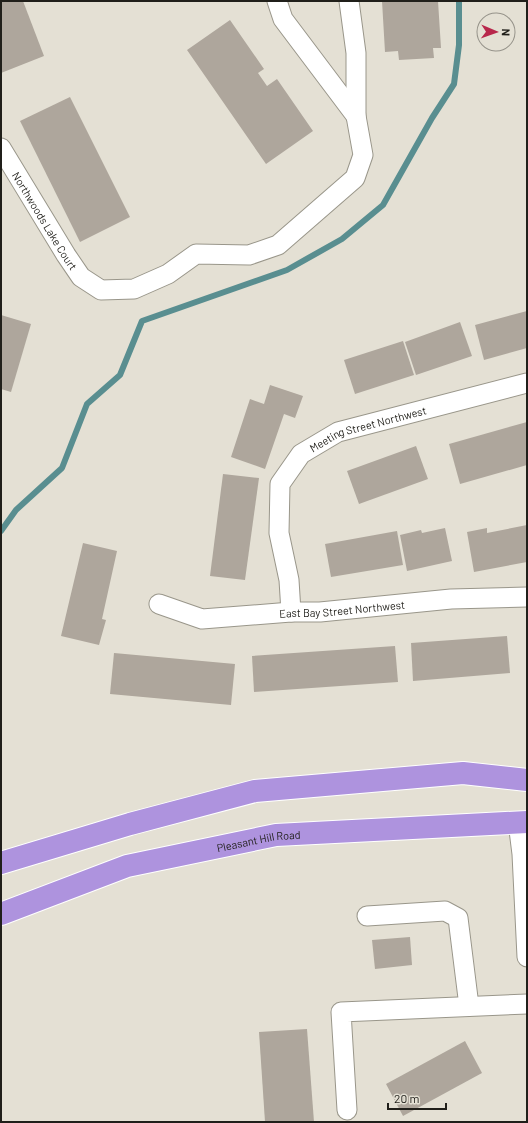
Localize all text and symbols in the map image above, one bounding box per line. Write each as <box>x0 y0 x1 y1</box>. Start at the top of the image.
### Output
north arrow <box>476 12 516 52</box>
text: N <box>500 28 513 36</box>
street label: Northwoods Lake Court <box>10 169 80 272</box>
street label: Meeting Street Northwest <box>307 403 427 454</box>
street label: East Bay Street Northwest <box>279 597 405 619</box>
street label: Pleasant Hill Road <box>215 827 301 854</box>
scale bar <box>388 1085 446 1111</box>
text: 20 m <box>394 1091 420 1105</box>

